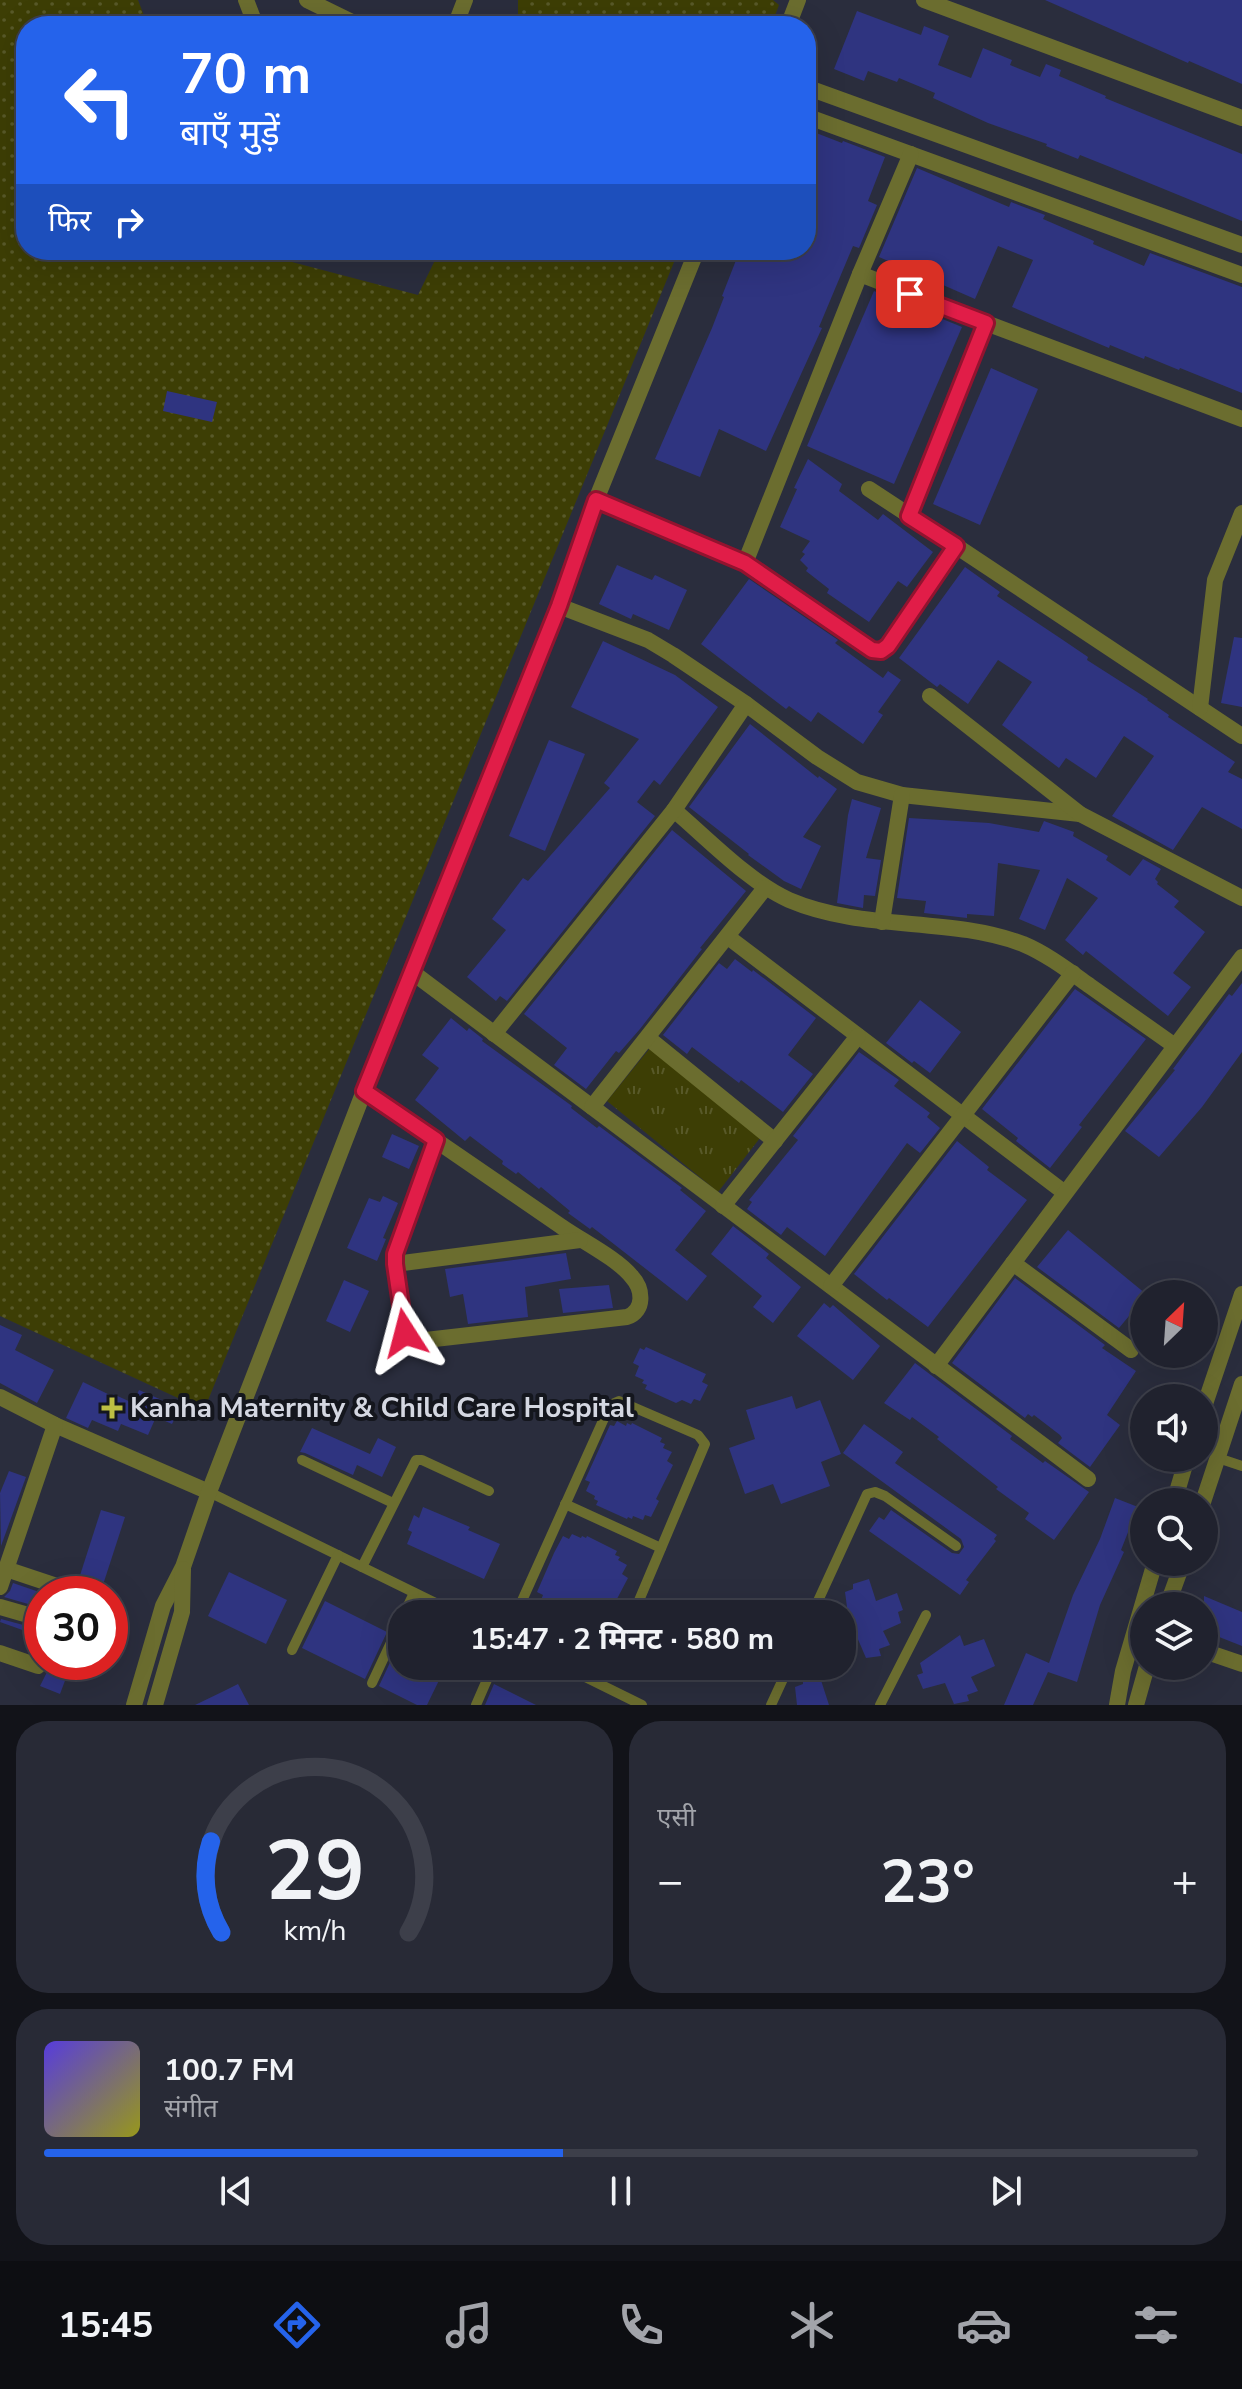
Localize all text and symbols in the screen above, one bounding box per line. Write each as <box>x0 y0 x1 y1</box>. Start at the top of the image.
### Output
text: 70 m <box>180 36 311 113</box>
icon: left <box>48 48 152 152</box>
text: बाएँ मुड़ें <box>180 109 280 158</box>
icon: right <box>107 200 151 244</box>
text: फिर <box>48 201 91 242</box>
pin <box>876 260 944 328</box>
icon: arrive <box>888 272 932 316</box>
north arrow <box>1130 1280 1218 1368</box>
map controls <box>1130 1280 1218 1680</box>
position arrow <box>363 1291 447 1375</box>
button: sound <box>1130 1384 1218 1472</box>
place label: Kanha Maternity & Child Care Hospital <box>130 1389 634 1427</box>
marker: Kanha Maternity & Child Care Hospital <box>101 1397 123 1419</box>
button: search <box>1130 1488 1218 1576</box>
speed limit sign: 30 <box>24 1576 128 1680</box>
button: layers <box>1130 1592 1218 1680</box>
text: 15:47 · 2 मिनट · 580 m <box>470 1619 774 1660</box>
text: एसी <box>657 1800 696 1835</box>
text: 29 <box>265 1815 364 1928</box>
text: 23° <box>880 1841 975 1923</box>
text: − <box>657 1852 683 1912</box>
text: + <box>1172 1852 1198 1912</box>
text: km/h <box>283 1911 346 1950</box>
text: 100.7 FM <box>164 2050 294 2091</box>
text: संगीत <box>164 2091 218 2126</box>
icon: previous <box>214 2169 258 2213</box>
icon: pause <box>599 2169 643 2213</box>
icon: next <box>984 2169 1028 2213</box>
icon: directions <box>269 2297 325 2353</box>
icon: music <box>441 2297 497 2353</box>
icon: phone <box>613 2297 669 2353</box>
icon: climate <box>784 2297 840 2353</box>
icon: car <box>956 2297 1012 2353</box>
icon: filters <box>1128 2297 1184 2353</box>
text: 15:45 <box>58 2301 153 2350</box>

